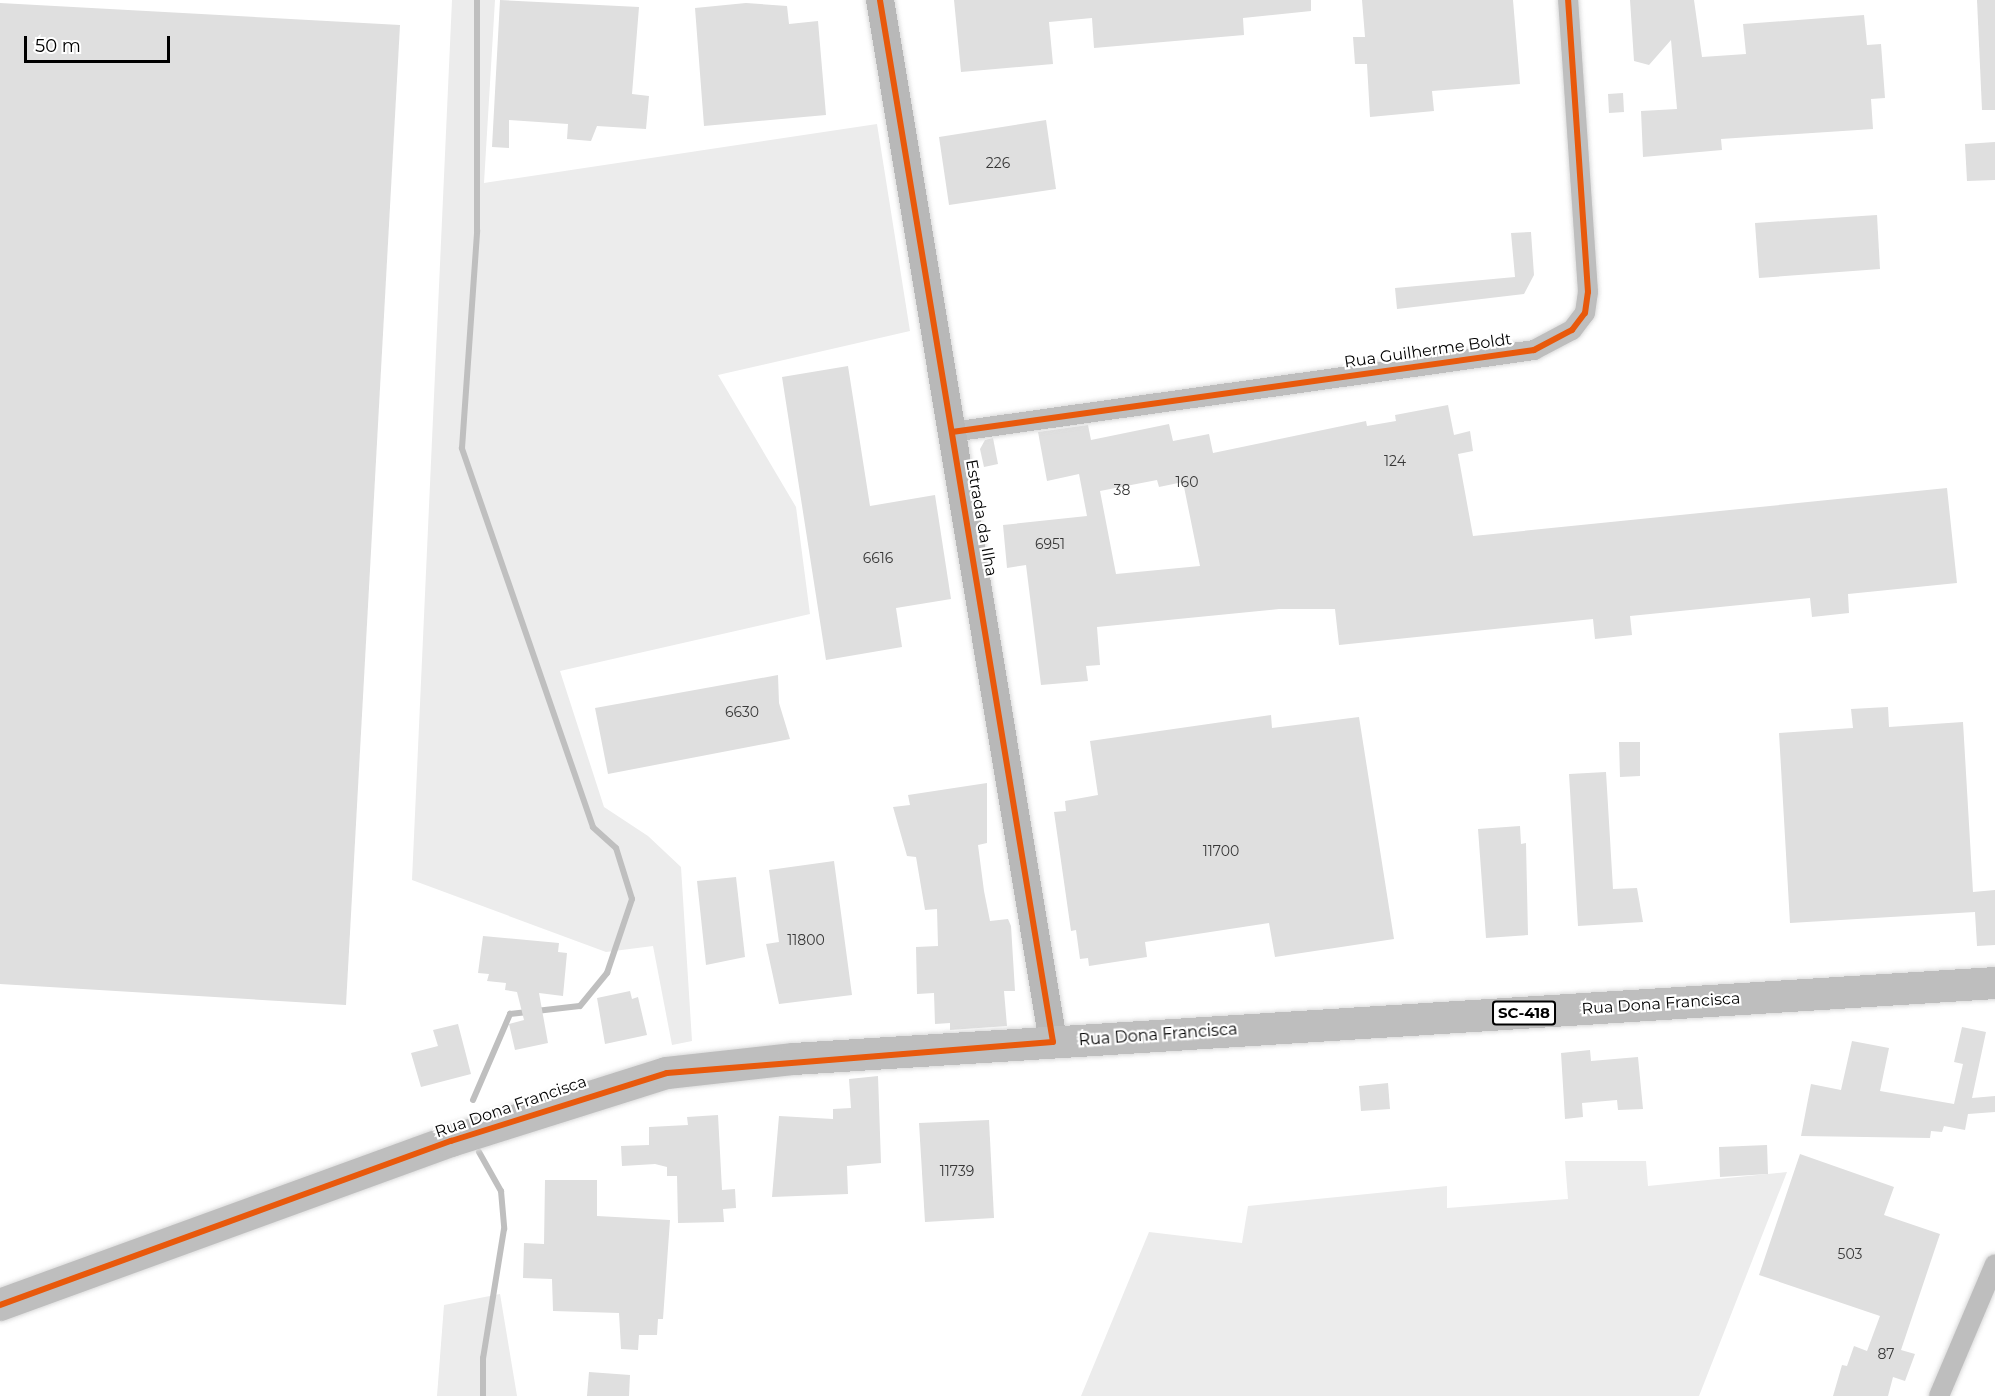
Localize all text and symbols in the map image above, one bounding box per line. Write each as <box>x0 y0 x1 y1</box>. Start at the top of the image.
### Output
scale bar <box>27 24 172 62</box>
text: 50 m <box>35 35 81 57</box>
house number: 226 <box>986 155 1010 171</box>
street label: Rua Guilherme Boldt <box>1343 330 1513 372</box>
house number: 124 <box>1384 453 1406 469</box>
street label: Estrada da Ilha <box>961 458 1001 578</box>
house number: 160 <box>1176 474 1198 490</box>
house number: 38 <box>1114 482 1130 498</box>
house number: 6951 <box>1035 536 1065 552</box>
house number: 6616 <box>863 550 893 566</box>
house number: 6630 <box>725 704 759 720</box>
house number: 11700 <box>1203 843 1239 859</box>
house number: 11800 <box>787 932 825 948</box>
street label: Rua Dona Francisca <box>1581 989 1741 1019</box>
road number: SC-418 <box>1491 1001 1557 1025</box>
street label: Rua Dona Francisca <box>1078 1020 1238 1050</box>
street label: Rua Dona Francisca <box>433 1072 589 1142</box>
house number: 11739 <box>940 1163 974 1179</box>
house number: 503 <box>1838 1246 1862 1262</box>
house number: 87 <box>1877 1346 1895 1362</box>

